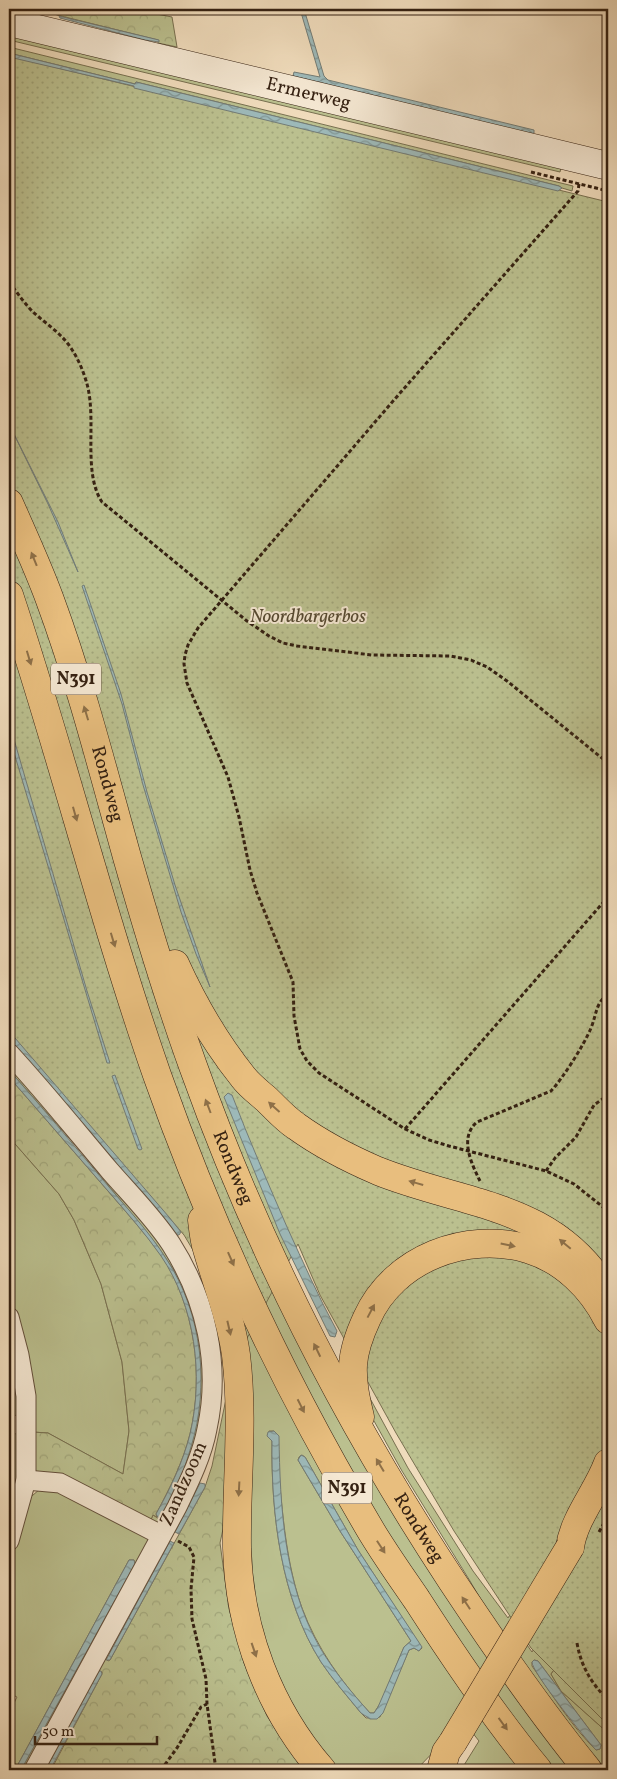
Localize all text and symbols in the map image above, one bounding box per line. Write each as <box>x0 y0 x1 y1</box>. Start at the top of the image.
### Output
street label: Ermerweg <box>263 71 354 117</box>
one-way arrow <box>30 551 38 566</box>
park label: Noordbargerbos <box>250 604 366 630</box>
one-way arrow <box>26 651 34 666</box>
road number: N391 <box>51 664 101 694</box>
one-way arrow <box>82 705 90 720</box>
street label: Rondweg <box>84 743 130 825</box>
one-way arrow <box>71 807 79 822</box>
one-way arrow <box>110 933 118 948</box>
one-way arrow <box>204 1098 212 1113</box>
one-way arrow <box>269 1101 281 1113</box>
street label: Rondweg <box>205 1127 259 1209</box>
one-way arrow <box>408 1179 423 1187</box>
one-way arrow <box>559 1238 572 1249</box>
one-way arrow <box>501 1242 517 1250</box>
one-way arrow <box>227 1252 235 1266</box>
one-way arrow <box>367 1303 375 1318</box>
one-way arrow <box>225 1320 233 1335</box>
one-way arrow <box>313 1343 321 1358</box>
one-way arrow <box>297 1399 305 1413</box>
street label: Zandzoom <box>154 1437 214 1530</box>
one-way arrow <box>375 1459 384 1472</box>
road number: N391 <box>322 1472 372 1504</box>
one-way arrow <box>234 1481 242 1497</box>
street label: Rondweg <box>387 1488 450 1568</box>
one-way arrow <box>377 1540 386 1553</box>
one-way arrow <box>462 1596 471 1609</box>
one-way arrow <box>250 1643 258 1658</box>
scale bar <box>35 1714 158 1746</box>
one-way arrow <box>498 1717 508 1731</box>
text: 50 m <box>42 1722 74 1743</box>

